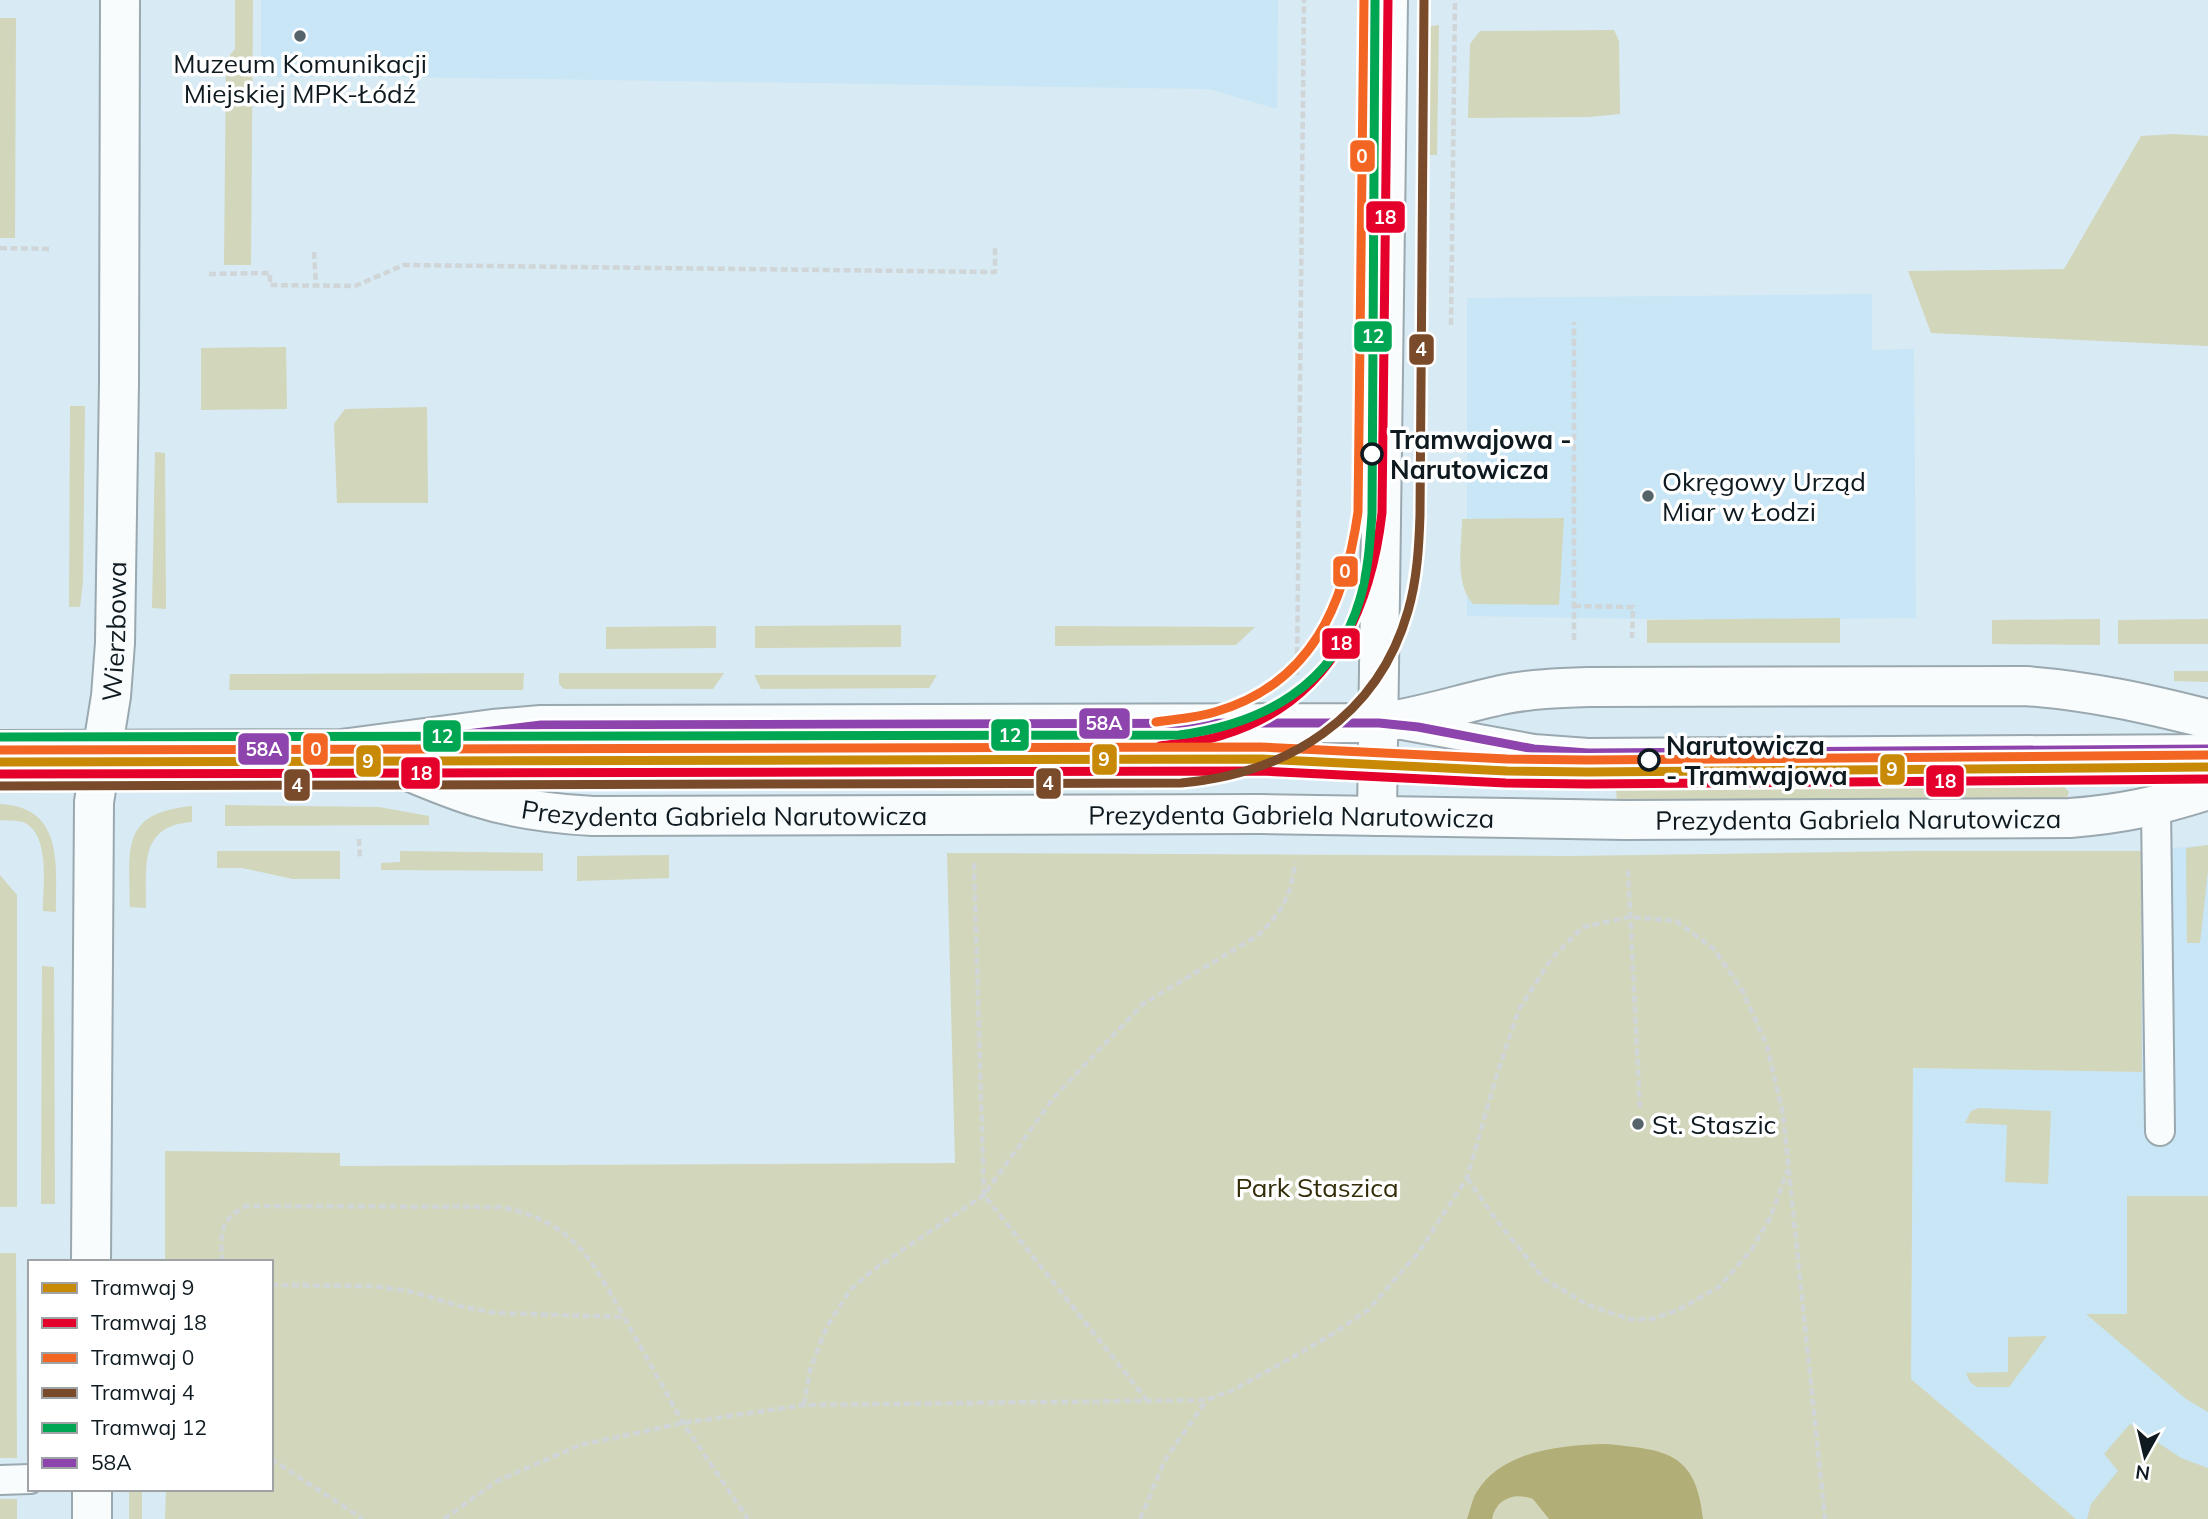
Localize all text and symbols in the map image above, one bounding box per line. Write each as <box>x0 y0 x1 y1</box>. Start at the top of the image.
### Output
marker: Muzeum Komunikacji Miejskiej MPK-Łódź <box>292 28 308 44</box>
place label: Muzeum Komunikacji Miejskiej MPK-Łódź <box>173 47 427 110</box>
line badge: 0 <box>1349 139 1376 173</box>
text: 0 <box>1356 144 1368 168</box>
line badge: 18 <box>1365 200 1406 234</box>
text: 18 <box>1374 205 1396 229</box>
line badge: 12 <box>1353 320 1393 353</box>
text: 12 <box>1362 324 1384 348</box>
line badge: 4 <box>1408 333 1435 366</box>
text: 4 <box>1415 337 1427 361</box>
place label: Tramwajowa - Narutowicza <box>1390 423 1572 486</box>
marker: Tramwajowa - Narutowicza <box>1361 443 1383 465</box>
place label: Okręgowy Urząd Miar w Łodzi <box>1662 465 1866 528</box>
marker: Okręgowy Urząd Miar w Łodzi <box>1640 488 1656 504</box>
line badge: 0 <box>1332 555 1359 588</box>
text: 0 <box>1339 559 1351 583</box>
street label: Wierzbowa <box>94 561 133 703</box>
line badge: 18 <box>1321 627 1361 660</box>
text: 18 <box>1330 631 1352 655</box>
line badge: 58A <box>1078 707 1131 740</box>
text: 58A <box>1085 711 1123 735</box>
line badge: 12 <box>990 718 1030 752</box>
line badge: 12 <box>422 719 462 753</box>
text: 12 <box>999 723 1021 747</box>
text: 12 <box>431 724 453 748</box>
place label: Narutowicza - Tramwajowa <box>1666 729 1848 792</box>
line badge: 58A <box>237 732 290 766</box>
line badge: 0 <box>302 732 329 766</box>
text: 58A <box>245 737 283 761</box>
text: 0 <box>310 737 322 761</box>
line badge: 9 <box>1091 743 1118 776</box>
line badge: 9 <box>355 744 382 778</box>
text: 9 <box>1098 747 1110 771</box>
text: 9 <box>362 749 374 773</box>
marker: Narutowicza - Tramwajowa <box>1638 749 1660 771</box>
line badge: 9 <box>1879 753 1906 786</box>
line badge: 18 <box>400 756 441 790</box>
text: 9 <box>1886 757 1898 781</box>
text: 18 <box>410 761 432 785</box>
line badge: 18 <box>1925 764 1965 798</box>
line badge: 4 <box>1035 767 1062 800</box>
line badge: 4 <box>283 768 311 802</box>
text: 18 <box>1934 769 1956 793</box>
text: 4 <box>1042 771 1054 795</box>
text: 4 <box>291 773 303 797</box>
street label: Prezydenta Gabriela Narutowicza <box>519 792 927 833</box>
street label: Prezydenta Gabriela Narutowicza <box>1088 797 1495 834</box>
street label: Prezydenta Gabriela Narutowicza <box>1655 802 2061 836</box>
place label: St. Staszic <box>1652 1108 1777 1141</box>
marker: St. Staszic <box>1630 1116 1646 1132</box>
park label: Park Staszica <box>1235 1171 1399 1204</box>
legend <box>28 1260 273 1491</box>
text: Tramwaj 9 <box>91 1274 194 1300</box>
text: Tramwaj 18 <box>91 1309 207 1335</box>
text: Tramwaj 0 <box>91 1344 194 1370</box>
text: Tramwaj 4 <box>91 1379 195 1405</box>
text: Tramwaj 12 <box>91 1414 207 1440</box>
north arrow <box>2110 1421 2180 1491</box>
text: 58A <box>91 1449 132 1475</box>
text: N <box>2134 1460 2151 1486</box>

